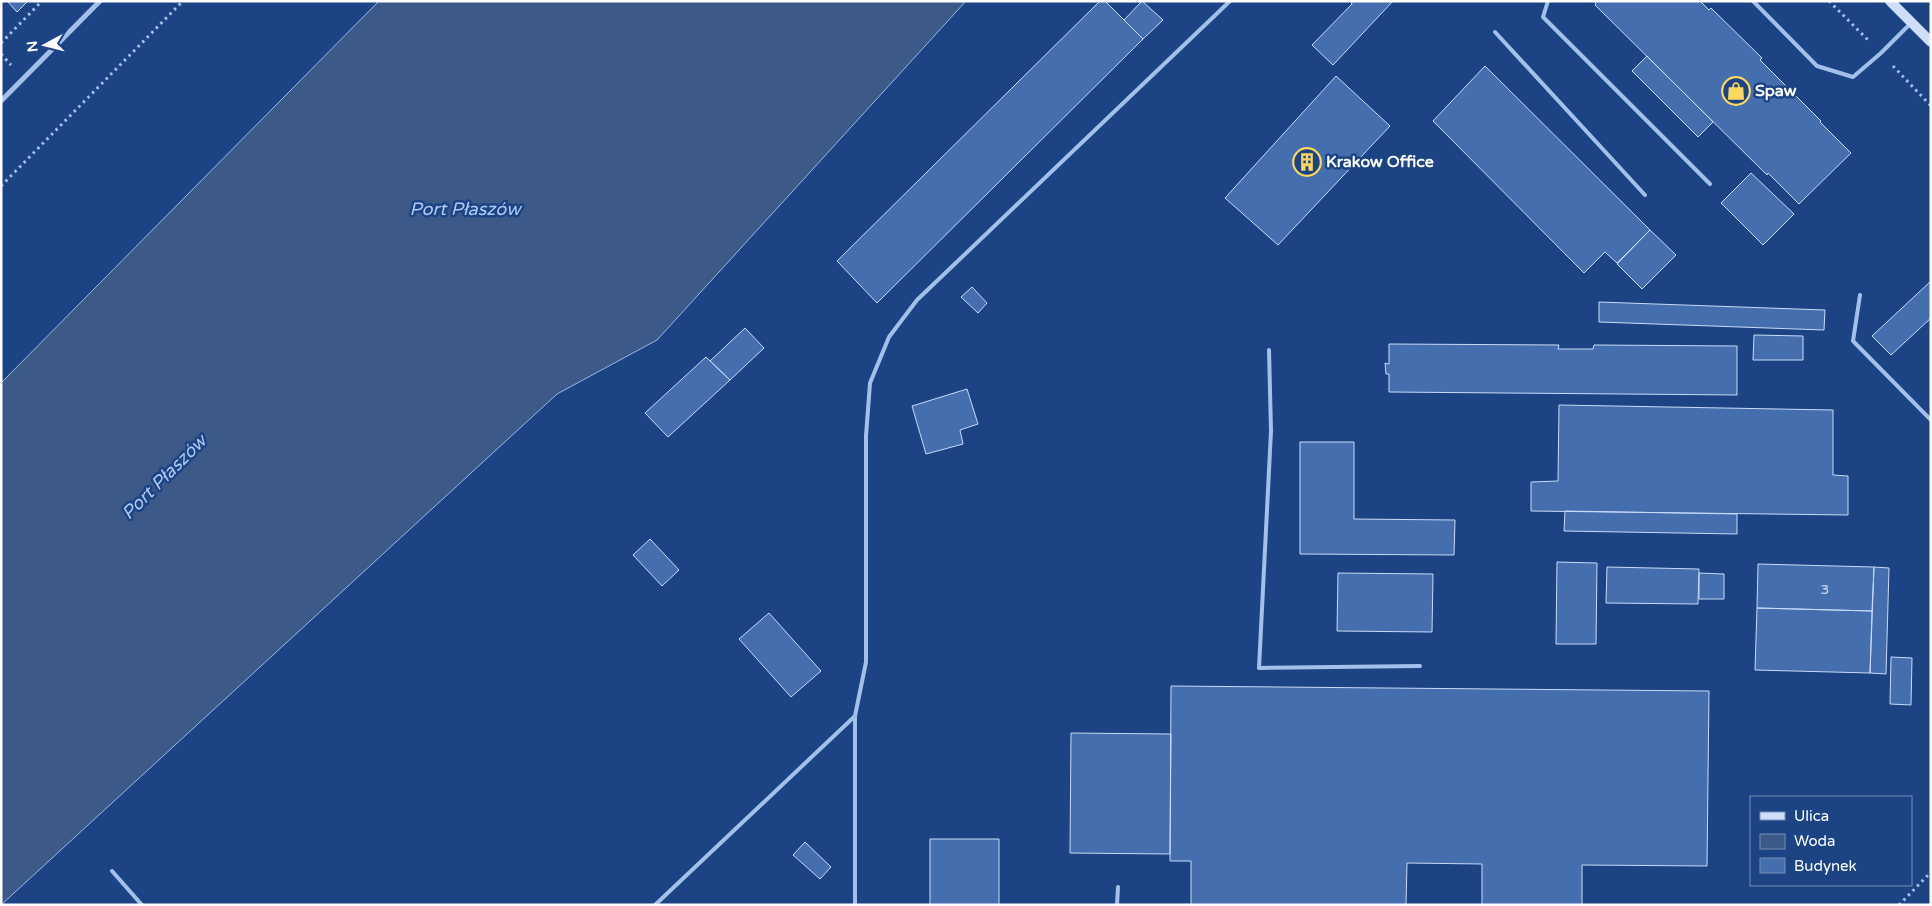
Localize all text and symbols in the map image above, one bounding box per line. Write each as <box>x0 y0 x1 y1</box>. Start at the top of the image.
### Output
north arrow <box>20 20 70 70</box>
text: N <box>23 40 42 53</box>
shop icon: Spaw <box>1721 76 1751 106</box>
place label: Spaw <box>1755 81 1797 101</box>
building icon: Krakow Office <box>1292 147 1322 177</box>
place label: Krakow Office <box>1326 152 1434 172</box>
water label: Port Płaszów <box>410 198 522 220</box>
water label: Port Płaszów <box>117 429 212 524</box>
house number: 3 <box>1821 581 1829 598</box>
legend <box>1750 796 1912 886</box>
text: Ulica <box>1794 807 1829 825</box>
text: Woda <box>1794 832 1836 850</box>
text: Budynek <box>1794 857 1857 875</box>

